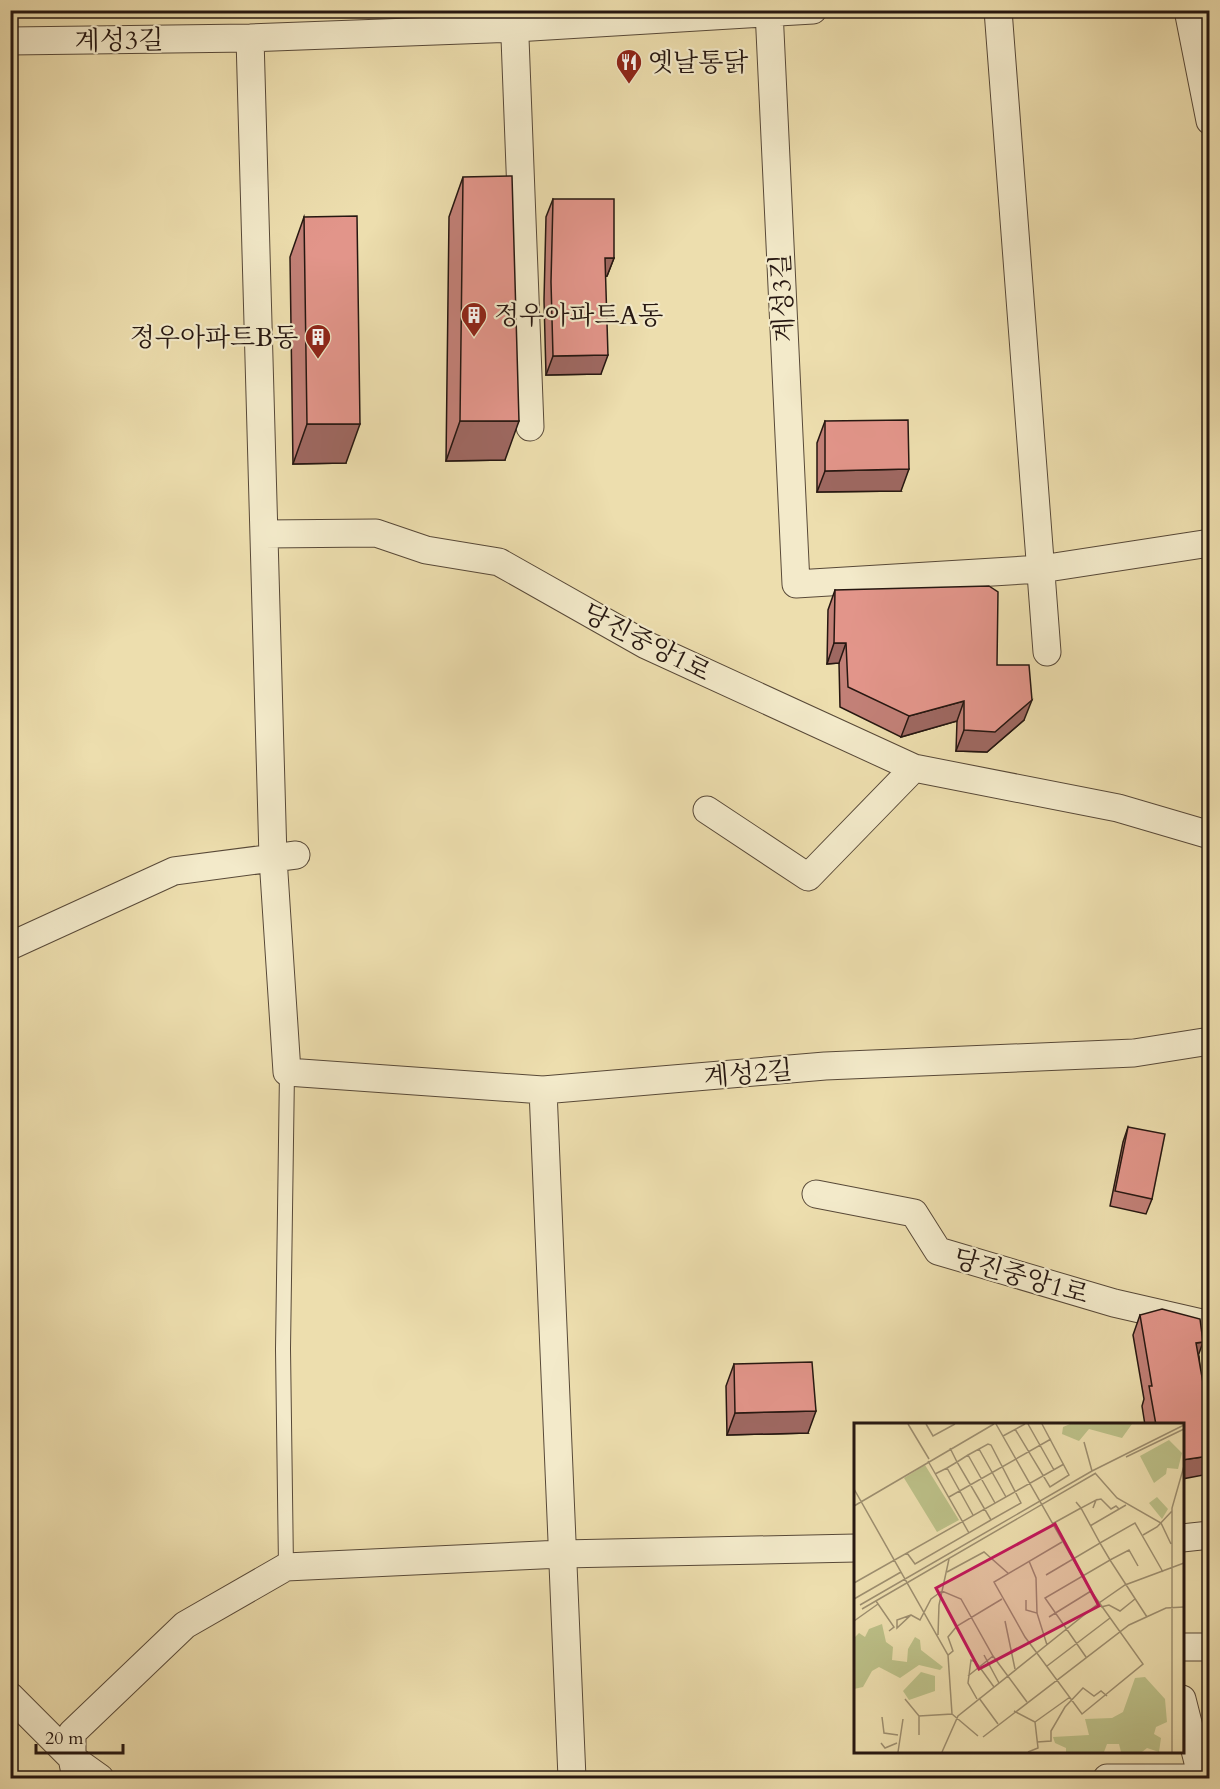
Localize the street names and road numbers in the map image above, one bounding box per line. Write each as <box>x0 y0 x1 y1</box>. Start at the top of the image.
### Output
street label: 계성3길 <box>74 22 164 59</box>
street label: 계성3길 <box>763 253 802 343</box>
street label: 당진중앙1로 <box>577 595 717 690</box>
street label: 계성2길 <box>702 1052 794 1095</box>
street label: 당진중앙1로 <box>949 1241 1092 1312</box>

